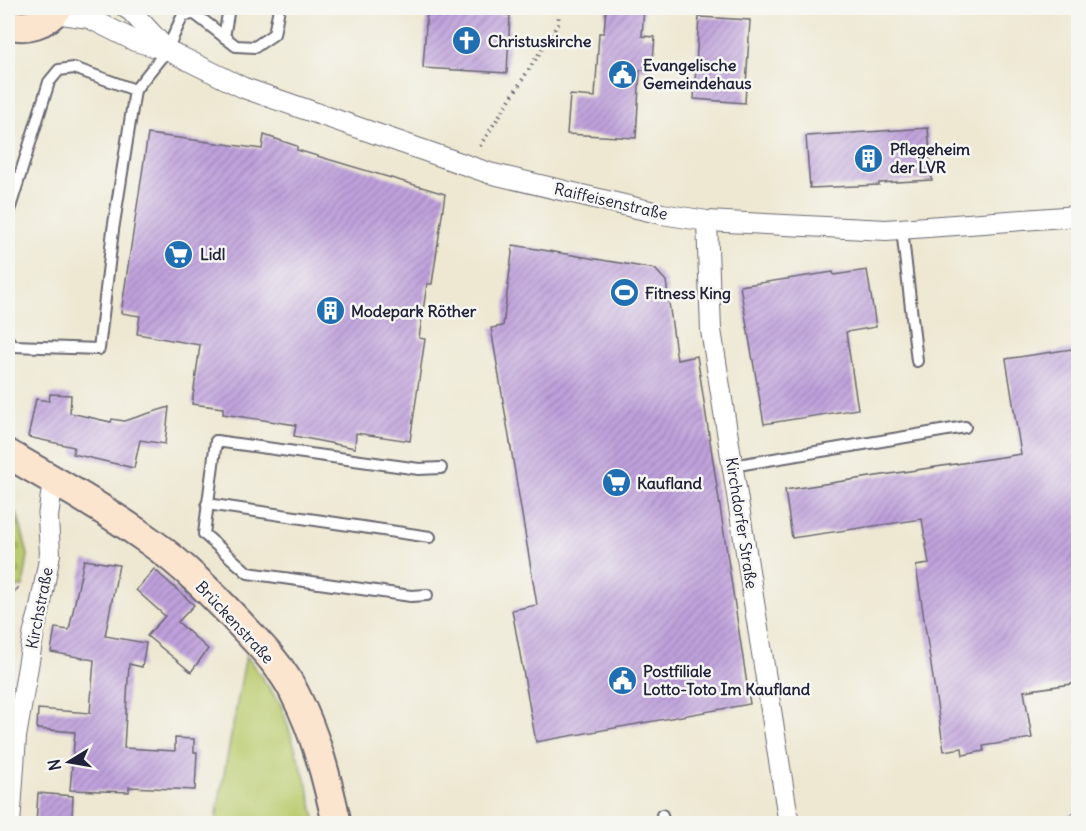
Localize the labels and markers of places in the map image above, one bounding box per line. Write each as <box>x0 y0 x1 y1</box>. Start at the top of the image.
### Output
church icon: Christuskirche <box>451 25 483 57</box>
place label: Christuskirche <box>488 31 592 51</box>
place label: Evangelische Gemeindehaus <box>643 55 752 93</box>
public building icon: Evangelische Gemeindehaus <box>606 58 638 90</box>
place label: Pflegeheim der LVR <box>890 139 970 177</box>
building icon: Pflegeheim der LVR <box>853 142 885 174</box>
supermarket icon: Lidl <box>163 238 195 270</box>
place label: Lidl <box>200 244 225 264</box>
sports icon: Fitness King <box>608 277 640 309</box>
place label: Fitness King <box>645 283 731 304</box>
building icon: Modepark Röther <box>314 295 346 327</box>
place label: Modepark Röther <box>351 301 477 322</box>
supermarket icon: Kaufland <box>600 467 632 499</box>
place label: Kaufland <box>637 473 702 493</box>
place label: Postfiliale Lotto-Toto Im Kaufland <box>643 661 811 699</box>
public building icon: Postfiliale Lotto-Toto Im Kaufland <box>606 664 638 696</box>

